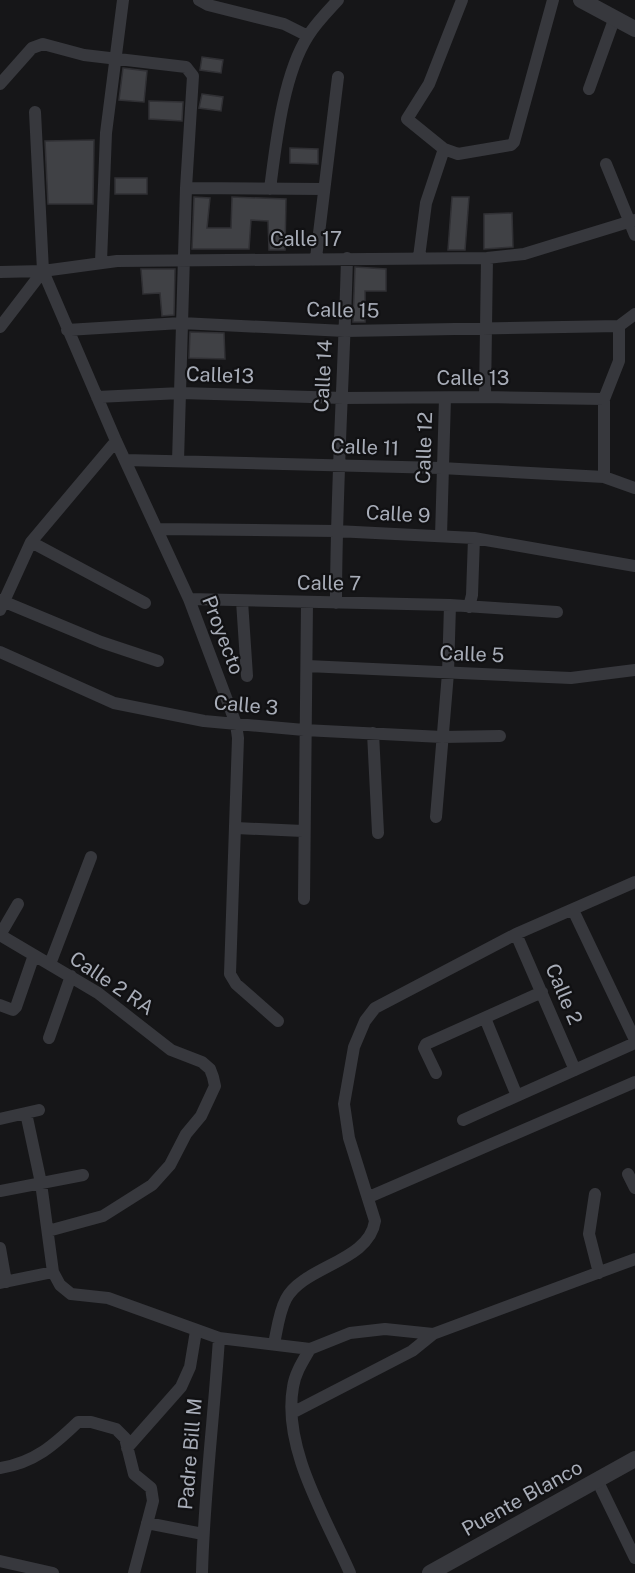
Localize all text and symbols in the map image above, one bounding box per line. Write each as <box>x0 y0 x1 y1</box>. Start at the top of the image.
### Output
street label: Calle 17 <box>270 227 342 251</box>
street label: Calle 15 <box>306 297 380 323</box>
street label: Calle 14 <box>309 339 337 413</box>
street label: Calle13 <box>186 362 254 388</box>
street label: Calle 13 <box>437 366 509 390</box>
street label: Calle 12 <box>411 412 437 484</box>
street label: Calle 11 <box>330 434 400 460</box>
street label: Calle 9 <box>365 500 431 528</box>
street label: Calle 7 <box>297 570 361 596</box>
street label: Proyecto <box>197 592 249 678</box>
street label: Calle 5 <box>439 641 505 667</box>
street label: Calle 3 <box>213 690 279 720</box>
street label: Calle 2 RA <box>65 946 159 1020</box>
street label: Calle 2 <box>540 960 588 1028</box>
street label: Padre Bill M <box>173 1397 207 1511</box>
street label: Puente Blanco <box>457 1455 587 1541</box>

